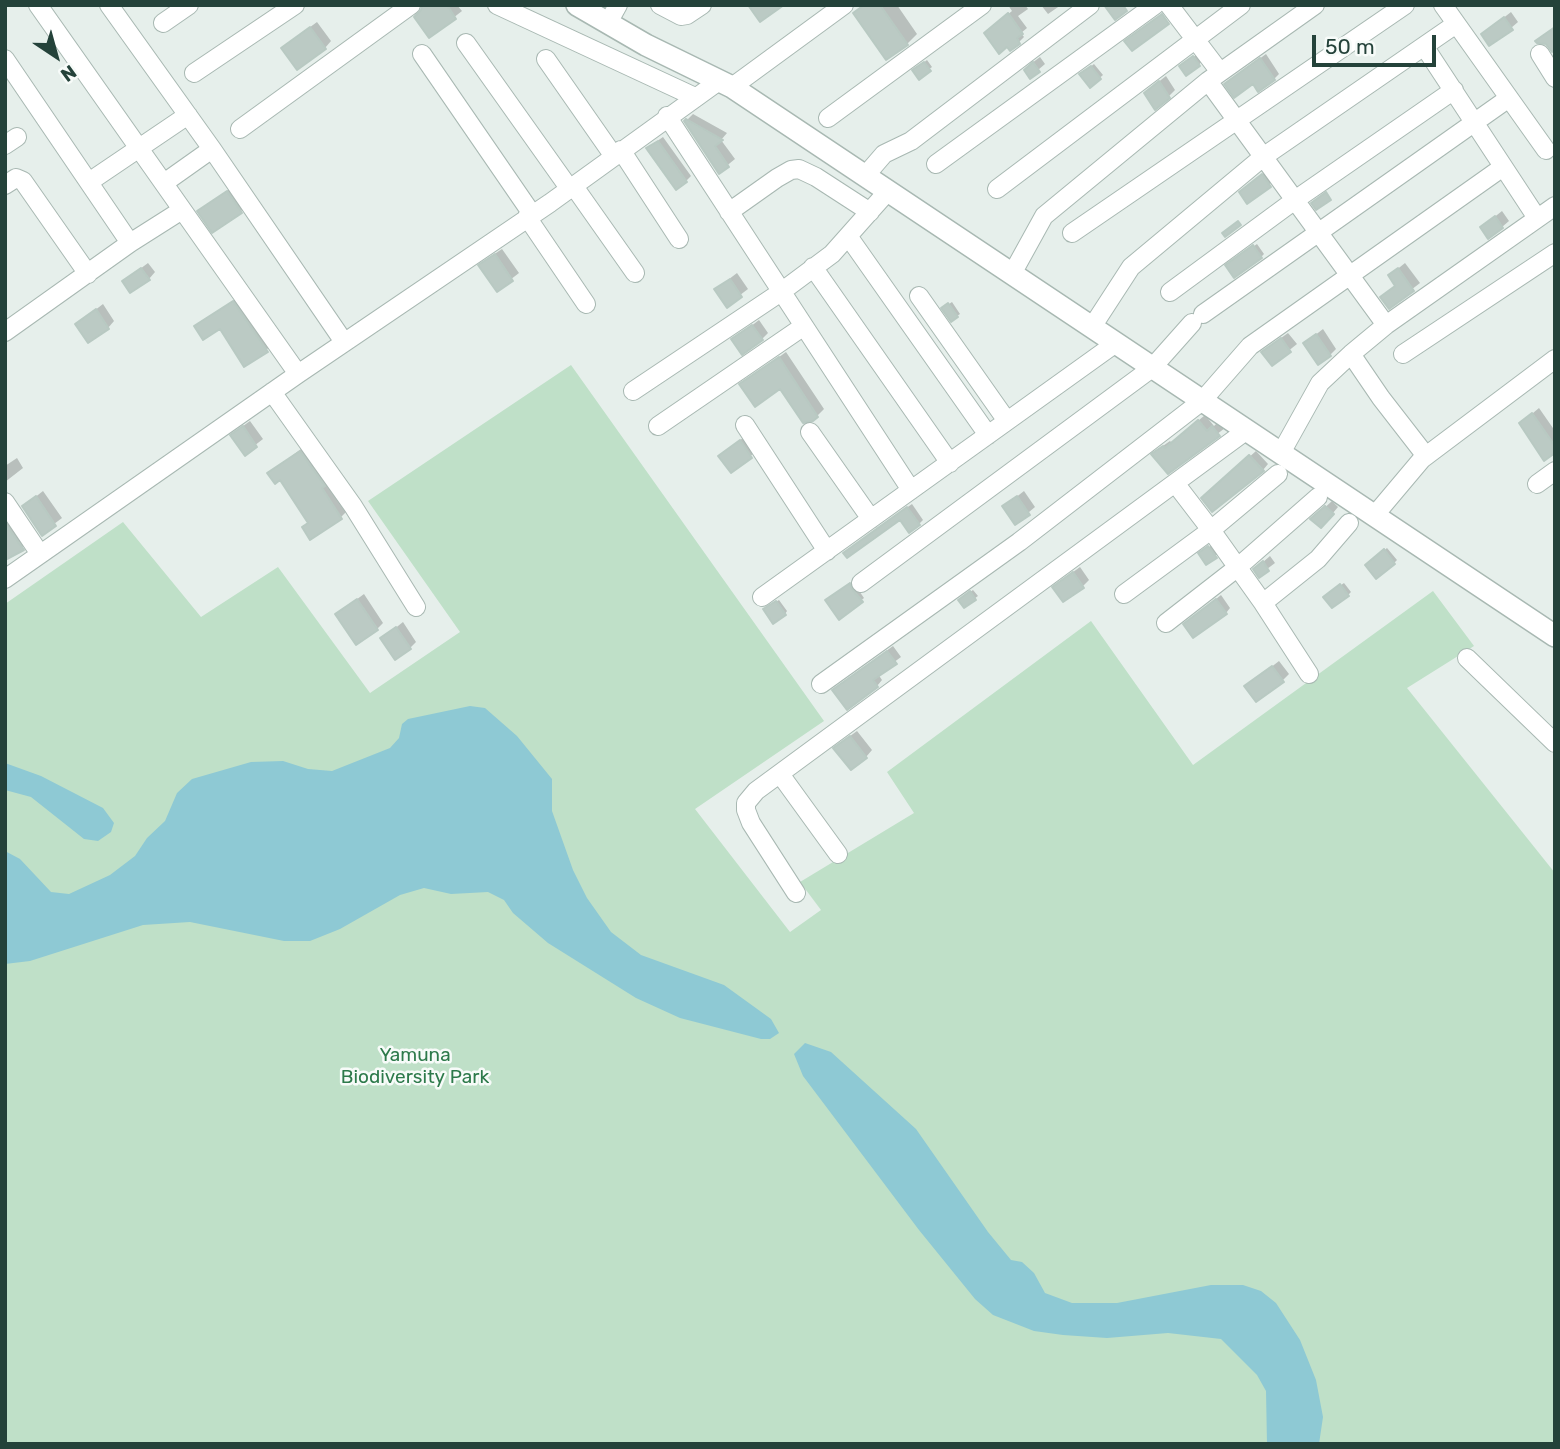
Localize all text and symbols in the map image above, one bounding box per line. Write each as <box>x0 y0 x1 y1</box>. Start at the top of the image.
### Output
north arrow <box>21 21 91 91</box>
scale bar <box>1315 21 1439 65</box>
text: 50 m <box>1325 34 1375 59</box>
text: N <box>56 60 81 87</box>
park label: Yamuna Biodiversity Park <box>341 1045 489 1089</box>

